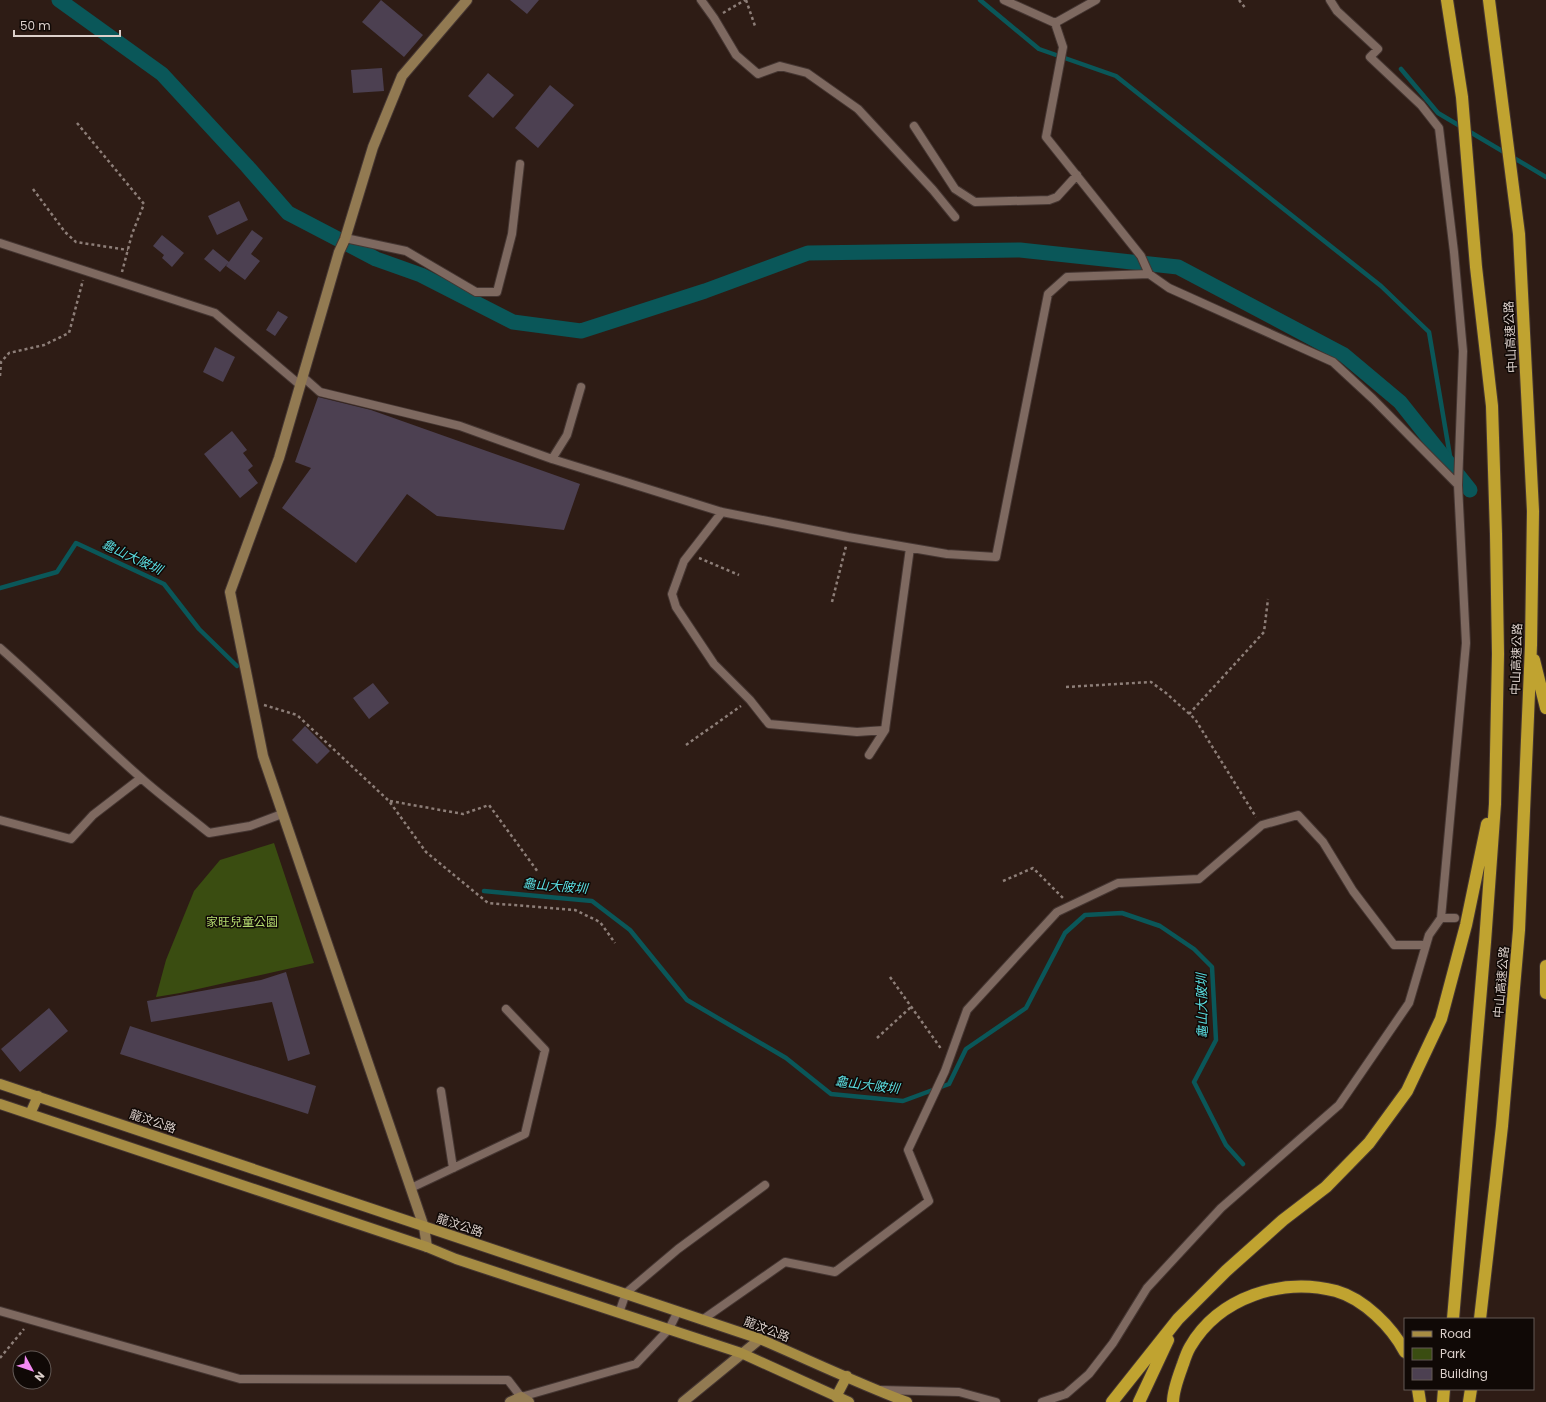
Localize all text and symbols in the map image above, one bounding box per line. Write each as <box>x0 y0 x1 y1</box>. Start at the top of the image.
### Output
scale bar <box>14 12 120 38</box>
text: 50 m <box>20 17 51 34</box>
street label: 中山高速公路 <box>1500 301 1520 373</box>
water label: 龜山大陂圳 <box>99 535 167 580</box>
street label: 中山高速公路 <box>1506 623 1526 695</box>
water label: 龜山大陂圳 <box>522 874 590 898</box>
park label: 家旺兒童公園 <box>206 913 278 930</box>
street label: 中山高速公路 <box>1489 945 1513 1019</box>
water label: 龜山大陂圳 <box>1192 971 1212 1039</box>
water label: 龜山大陂圳 <box>834 1072 902 1099</box>
street label: 龍汶公路 <box>128 1105 178 1137</box>
street label: 龍汶公路 <box>435 1209 485 1241</box>
street label: 龍汶公路 <box>742 1312 792 1346</box>
legend <box>1404 1318 1534 1390</box>
text: Road <box>1440 1325 1471 1342</box>
text: Park <box>1440 1345 1467 1362</box>
north arrow <box>12 1350 52 1390</box>
text: Building <box>1440 1365 1488 1382</box>
text: N <box>31 1368 48 1385</box>

